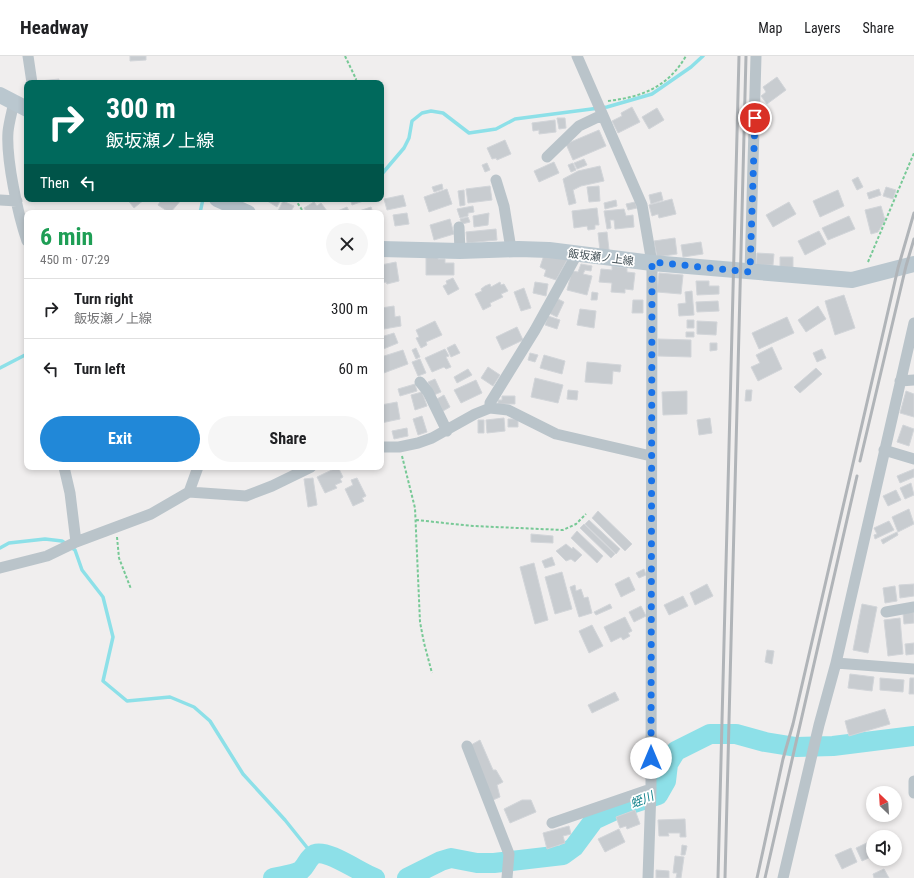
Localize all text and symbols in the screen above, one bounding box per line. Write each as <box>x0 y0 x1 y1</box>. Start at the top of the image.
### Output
text: Headway <box>20 16 88 39</box>
text: Map <box>758 20 782 36</box>
text: Layers <box>804 20 841 36</box>
text: Share <box>863 20 894 36</box>
text: 300 m <box>106 92 176 125</box>
icon: right <box>40 96 92 148</box>
pin <box>738 101 772 135</box>
icon: arrive <box>744 107 766 129</box>
text: 飯坂瀬ノ上線 <box>106 130 214 151</box>
icon: left <box>77 172 99 194</box>
text: Then <box>40 174 69 192</box>
text: 6 min <box>40 223 93 251</box>
button: close <box>326 223 368 265</box>
street label: 飯坂瀬ノ上線 <box>567 247 634 268</box>
text: 450 m · 07:29 <box>40 252 110 267</box>
text: Turn right <box>74 290 133 308</box>
icon: right <box>40 298 62 320</box>
text: 300 m <box>331 300 368 318</box>
text: 飯坂瀬ノ上線 <box>74 311 152 326</box>
icon: left <box>40 358 62 380</box>
text: Turn left <box>74 360 125 378</box>
text: 60 m <box>338 360 368 378</box>
button: Exit <box>40 416 200 462</box>
button: Share <box>208 416 368 462</box>
position arrow <box>630 737 672 779</box>
north arrow <box>866 786 902 822</box>
map controls <box>866 786 902 866</box>
water label: 蛭川 <box>628 788 658 811</box>
button: sound <box>866 830 902 866</box>

